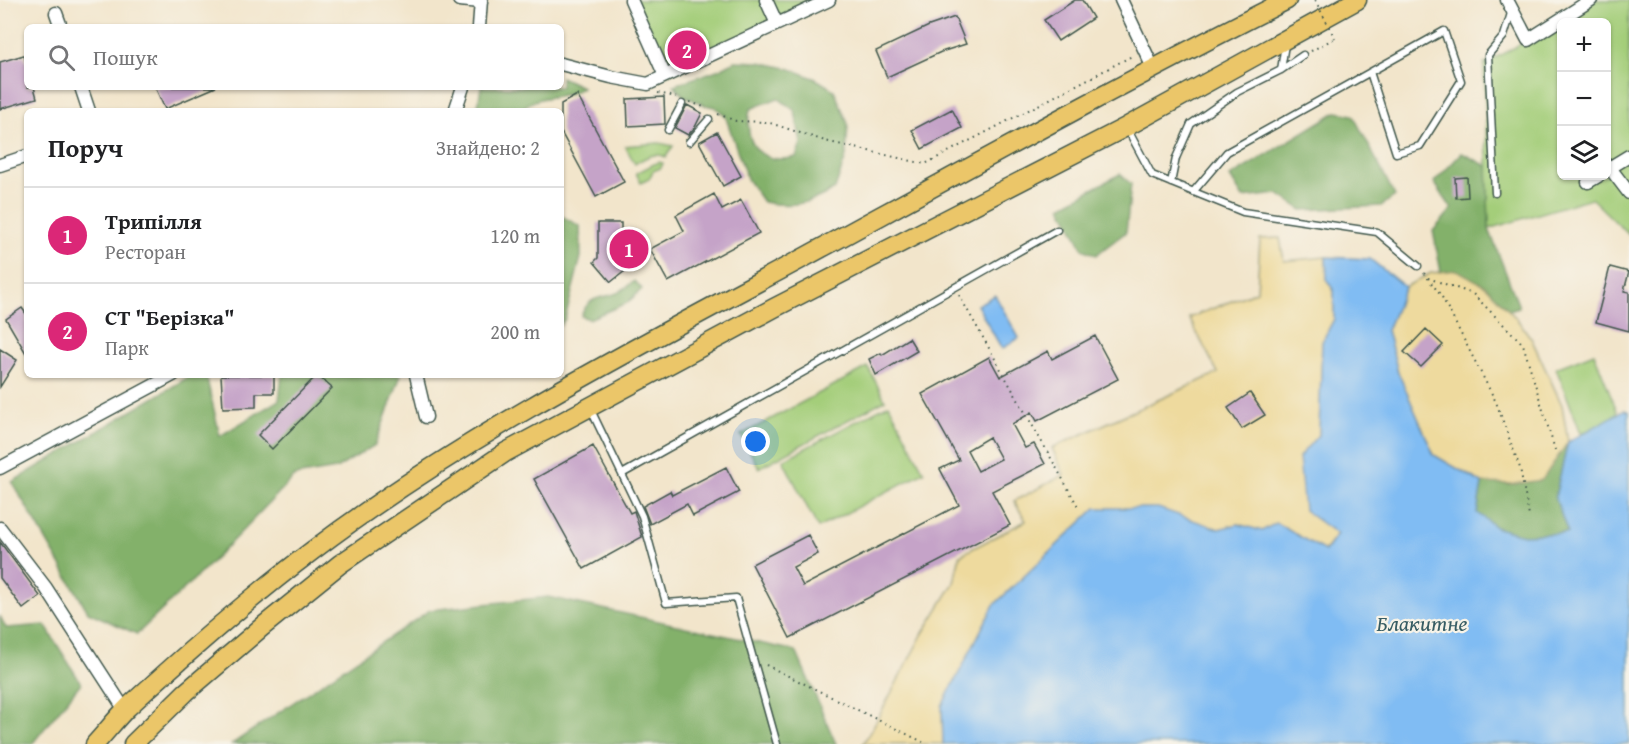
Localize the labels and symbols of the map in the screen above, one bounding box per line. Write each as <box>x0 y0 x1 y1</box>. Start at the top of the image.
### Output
pin: 2 <box>668 28 706 72</box>
pin: 1 <box>610 226 648 272</box>
your location <box>741 427 770 456</box>
water label: Блакитне <box>1377 607 1468 639</box>

